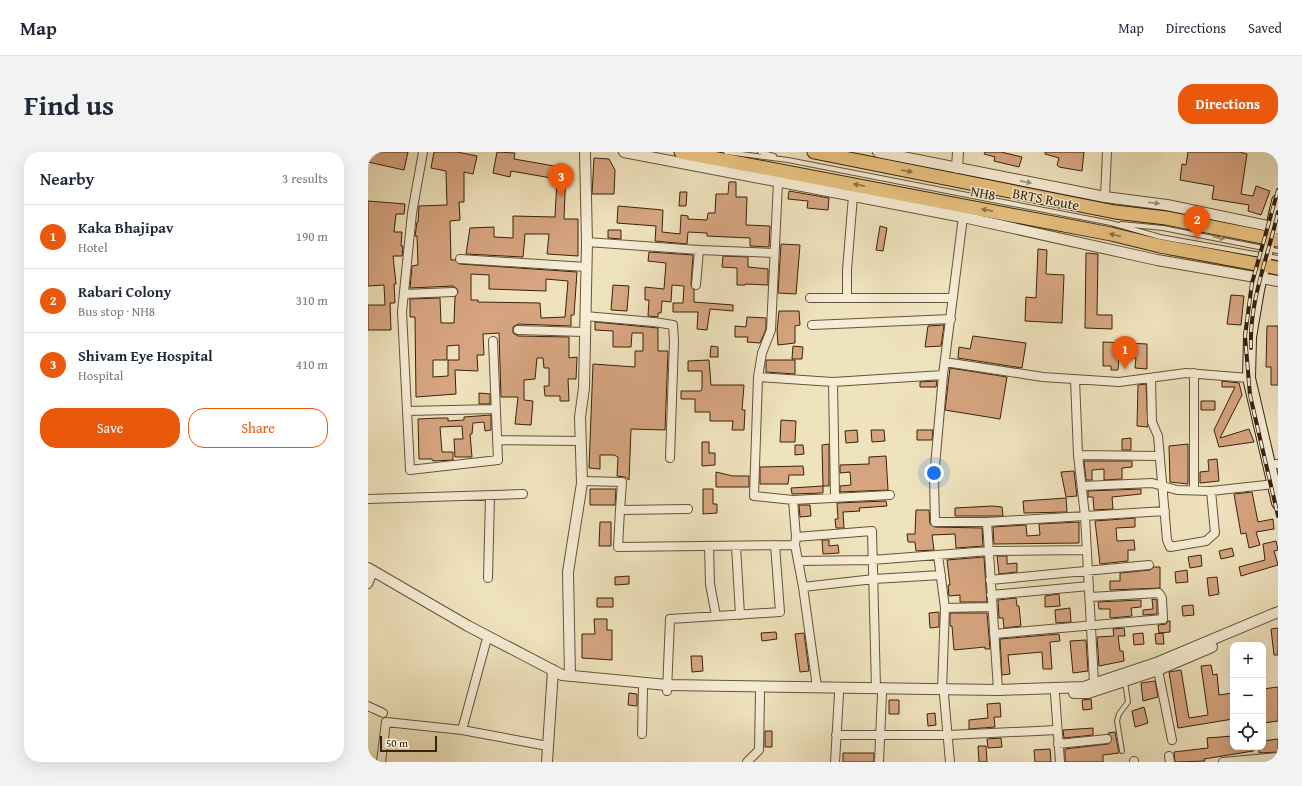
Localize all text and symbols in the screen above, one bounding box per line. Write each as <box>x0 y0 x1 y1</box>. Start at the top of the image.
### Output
text: Map <box>20 14 57 42</box>
text: Map <box>1118 18 1144 38</box>
text: Directions <box>1166 18 1226 38</box>
text: Saved <box>1248 18 1282 38</box>
text: Find us <box>24 84 114 125</box>
button: Directions <box>1178 84 1278 124</box>
pin: 3 <box>548 163 574 196</box>
text: Nearby <box>40 166 94 191</box>
one-way arrow <box>901 168 913 174</box>
text: 3 results <box>282 169 328 188</box>
one-way arrow <box>1020 179 1032 185</box>
street label: NH8 <box>969 181 998 205</box>
one-way arrow <box>853 182 866 188</box>
street label: BRTS Route <box>1011 183 1082 215</box>
one-way arrow <box>1148 200 1160 206</box>
one-way arrow <box>981 206 993 212</box>
pin: 2 <box>1184 206 1210 239</box>
text: Kaka Bhajipav <box>78 217 173 238</box>
text: 1 <box>50 227 56 246</box>
text: 190 m <box>296 227 328 246</box>
one-way arrow <box>1108 231 1121 237</box>
one-way arrow <box>1213 235 1225 241</box>
text: Hotel <box>78 238 108 257</box>
text: Rabari Colony <box>78 281 171 302</box>
text: 2 <box>50 291 56 310</box>
text: 310 m <box>296 291 328 310</box>
text: Bus stop · NH8 <box>78 302 155 321</box>
pin: 1 <box>1112 336 1138 369</box>
text: Shivam Eye Hospital <box>78 345 213 366</box>
text: 3 <box>50 355 56 374</box>
text: 410 m <box>296 355 328 374</box>
text: Hospital <box>78 366 123 385</box>
button: Save <box>40 408 180 448</box>
button: Share <box>188 408 328 448</box>
your location <box>924 463 944 483</box>
map controls <box>1230 642 1266 750</box>
button: + <box>1230 642 1266 678</box>
button: − <box>1230 678 1266 714</box>
button: locate <box>1230 714 1266 750</box>
scale bar <box>380 734 437 753</box>
text: 50 m <box>386 735 408 751</box>

